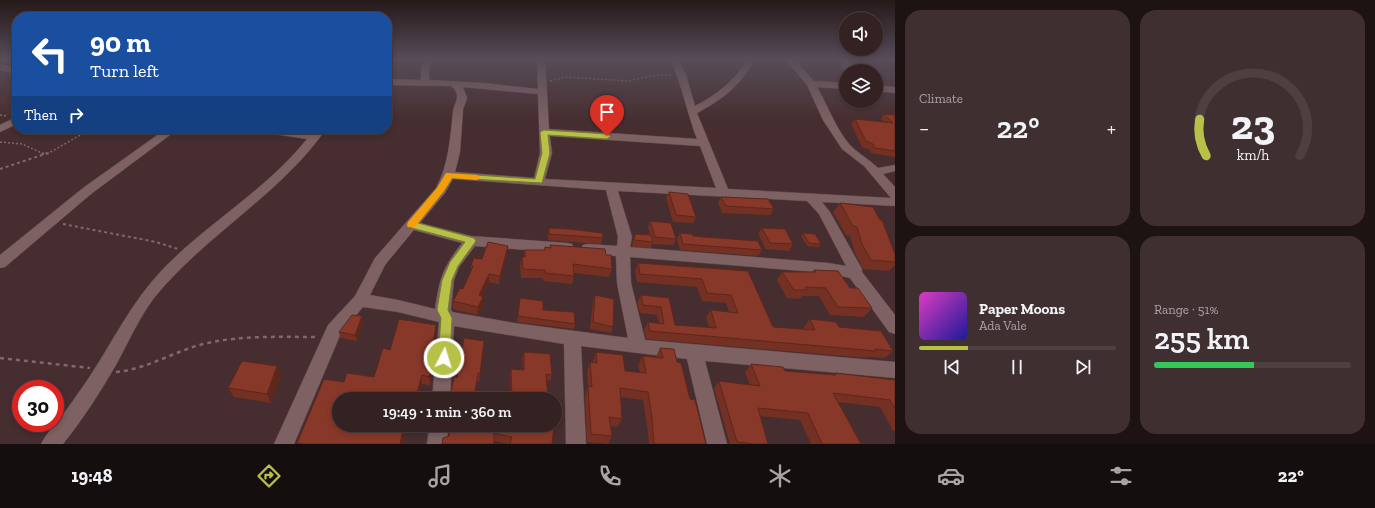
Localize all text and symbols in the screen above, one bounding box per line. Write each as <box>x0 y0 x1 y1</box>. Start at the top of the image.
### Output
map controls <box>839 12 883 108</box>
button: sound <box>839 12 883 56</box>
text: 90 m <box>90 26 151 59</box>
icon: left <box>24 28 76 80</box>
text: Turn left <box>90 60 159 82</box>
button: layers <box>839 64 883 108</box>
text: Climate <box>919 91 963 106</box>
pin <box>590 95 624 136</box>
text: 23 <box>1230 100 1275 150</box>
icon: arrive <box>596 101 618 123</box>
icon: right <box>65 104 87 126</box>
text: Then <box>24 106 57 124</box>
text: 22° <box>997 110 1040 146</box>
text: − <box>919 115 929 142</box>
text: + <box>1107 115 1116 142</box>
text: km/h <box>1236 147 1269 164</box>
text: Paper Moons <box>979 300 1065 318</box>
text: Range · 51% <box>1154 302 1218 317</box>
text: Ada Vale <box>979 318 1027 333</box>
text: 255 km <box>1154 321 1249 357</box>
position arrow <box>423 337 465 379</box>
icon: previous <box>941 356 963 378</box>
icon: pause <box>1006 356 1028 378</box>
icon: next <box>1072 356 1094 378</box>
speed limit sign: 30 <box>12 380 64 432</box>
text: 19:49 · 1 min · 360 m <box>383 403 511 421</box>
icon: directions <box>255 462 283 490</box>
icon: music <box>426 462 454 490</box>
icon: phone <box>596 462 624 490</box>
icon: climate <box>766 462 794 490</box>
icon: car <box>937 462 965 490</box>
icon: filters <box>1107 462 1135 490</box>
text: 19:48 <box>71 465 113 487</box>
text: 22° <box>1278 465 1304 487</box>

